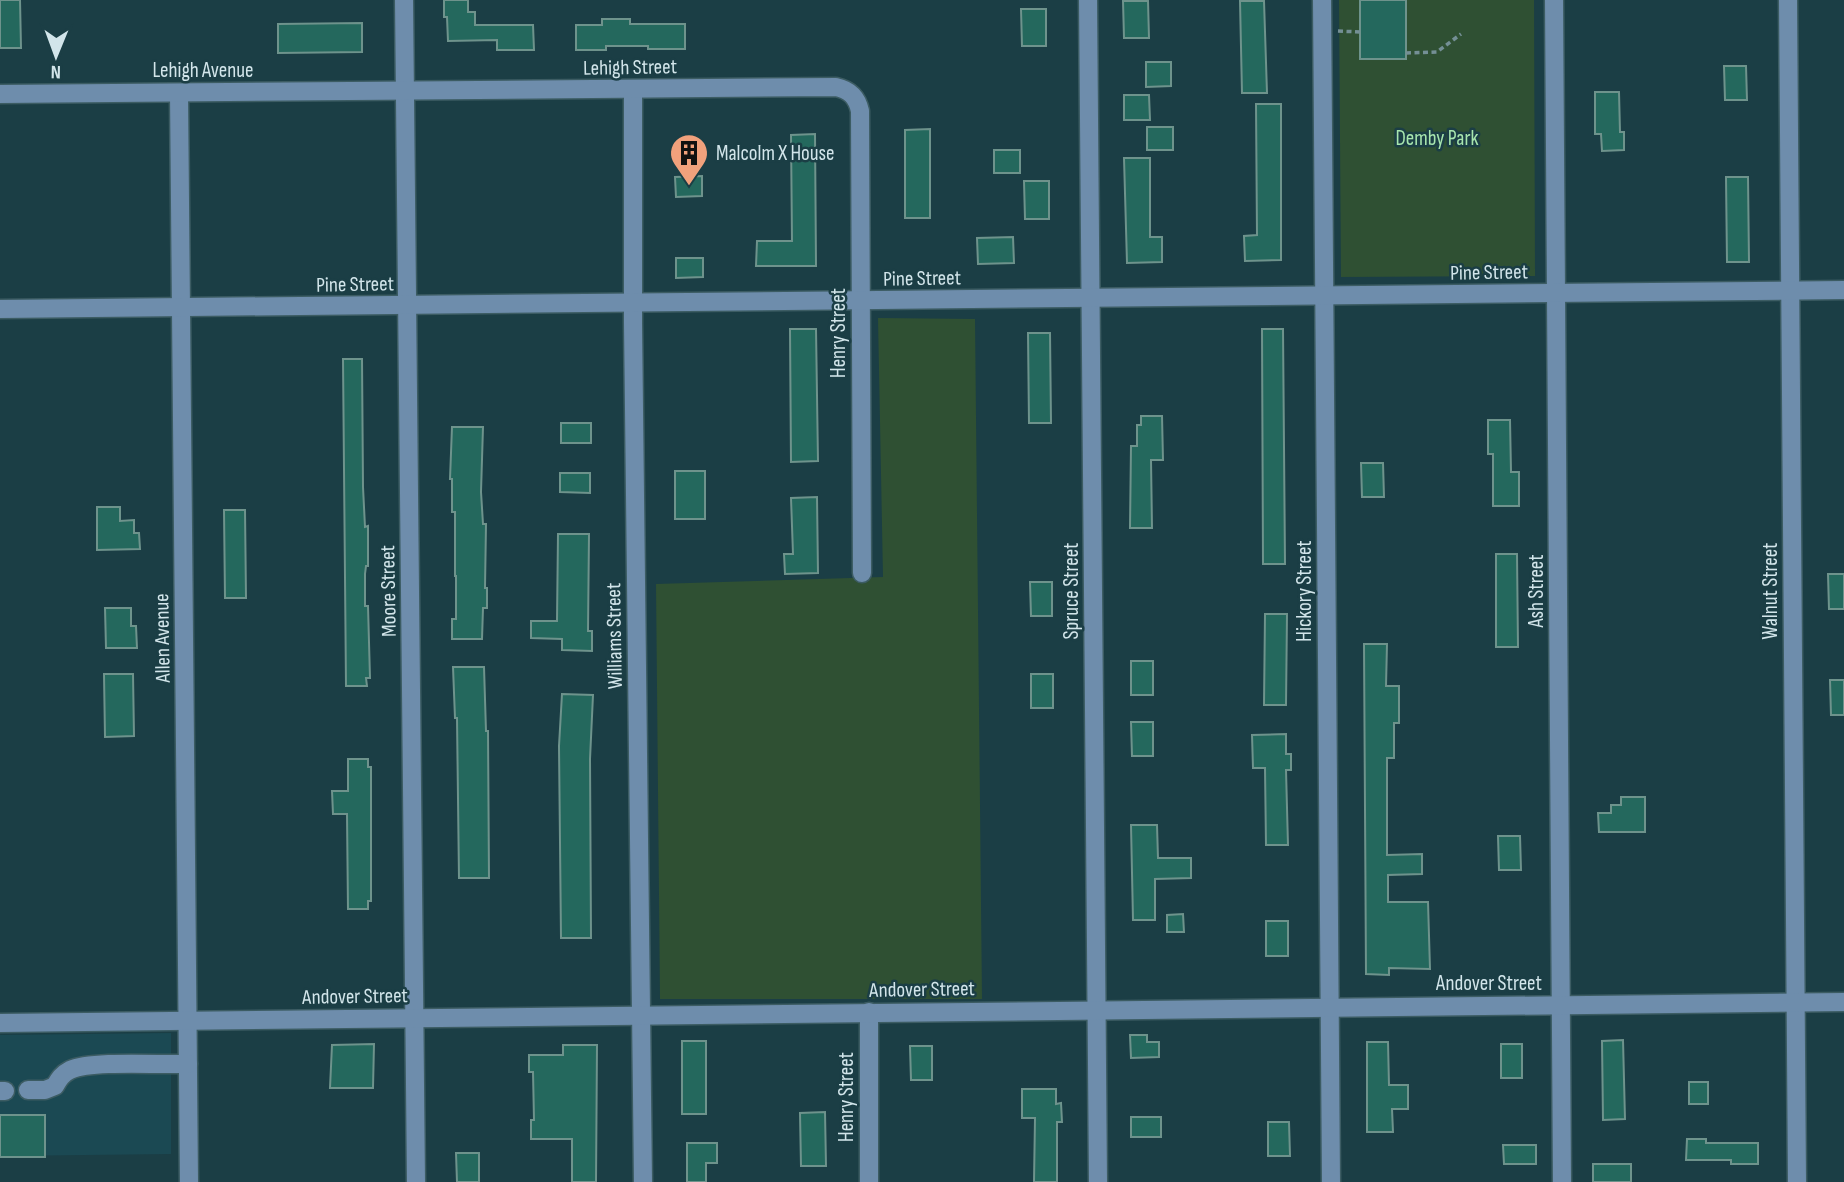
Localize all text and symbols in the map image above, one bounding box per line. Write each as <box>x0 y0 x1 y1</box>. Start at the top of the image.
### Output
north arrow <box>21 21 91 91</box>
street label: Lehigh Street <box>583 54 677 81</box>
street label: Lehigh Avenue <box>153 58 253 83</box>
text: N <box>50 60 61 83</box>
park label: Demby Park <box>1396 126 1478 151</box>
building icon: Malcolm X House <box>668 132 710 187</box>
place label: Malcolm X House <box>716 141 835 166</box>
street label: Pine Street <box>1450 259 1528 286</box>
street label: Pine Street <box>883 265 961 292</box>
street label: Pine Street <box>316 271 394 298</box>
street label: Henry Street <box>826 288 851 378</box>
street label: Hickory Street <box>1292 540 1317 642</box>
street label: Spruce Street <box>1059 543 1084 639</box>
street label: Walnut Street <box>1758 543 1783 639</box>
street label: Moore Street <box>375 545 402 637</box>
street label: Ash Street <box>1524 554 1549 629</box>
street label: Williams Street <box>601 583 628 689</box>
street label: Allen Avenue <box>149 593 176 684</box>
street label: Andover Street <box>1435 971 1542 996</box>
street label: Andover Street <box>868 976 975 1003</box>
street label: Andover Street <box>301 983 408 1010</box>
street label: Henry Street <box>834 1052 859 1142</box>

